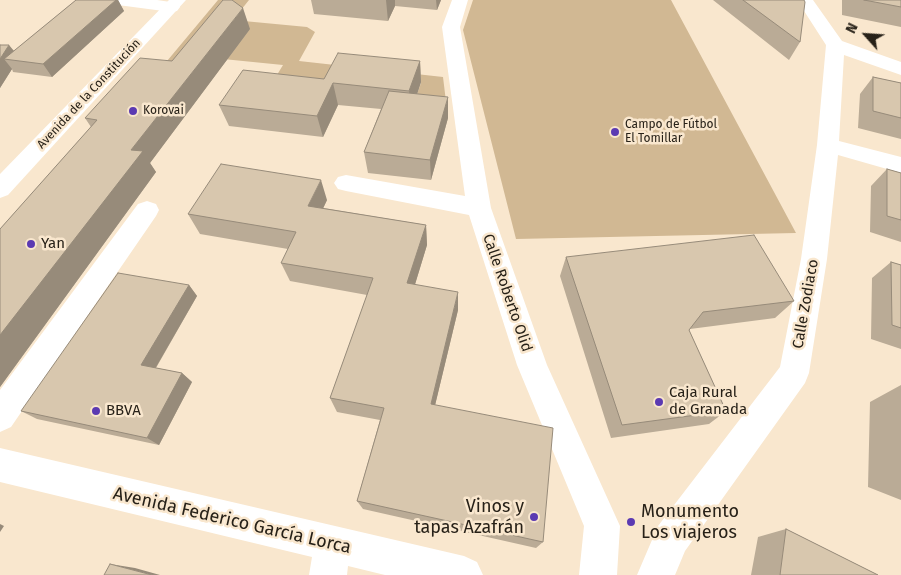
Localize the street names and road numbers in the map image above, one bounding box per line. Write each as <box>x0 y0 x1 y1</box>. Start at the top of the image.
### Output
street label: Avenida de la Constitución <box>34 36 144 152</box>
street label: Calle Roberto Olid <box>478 232 536 354</box>
street label: Calle Zodiaco <box>789 258 823 350</box>
street label: Avenida Federico García Lorca <box>111 483 353 559</box>

